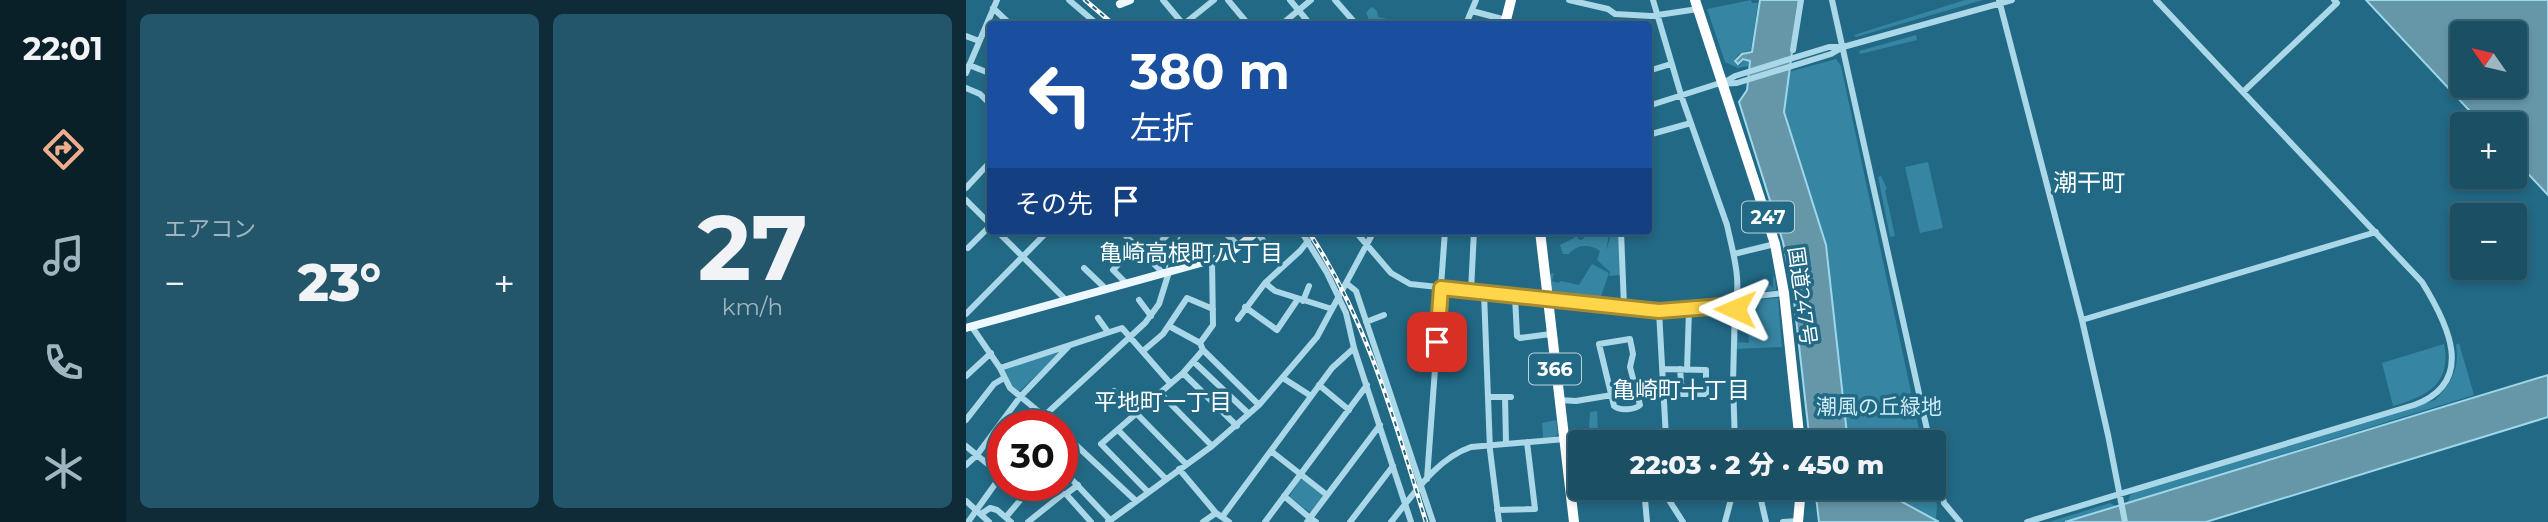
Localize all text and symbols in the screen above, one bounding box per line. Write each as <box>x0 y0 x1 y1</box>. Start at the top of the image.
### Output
north arrow <box>2450 21 2527 98</box>
map controls <box>2450 21 2527 280</box>
text: 22:01 <box>23 29 103 68</box>
text: 380 m <box>1130 42 1290 101</box>
icon: left <box>1015 49 1106 140</box>
text: 左折 <box>1130 108 1194 147</box>
button: + <box>2450 112 2527 189</box>
icon: directions <box>39 125 88 174</box>
district label: 潮干町 <box>2053 168 2125 197</box>
icon: arrive <box>1107 182 1145 220</box>
text: その先 <box>1015 188 1093 220</box>
text: 27 <box>697 192 808 303</box>
road number: 247 <box>1742 202 1794 232</box>
button: − <box>2450 203 2527 280</box>
text: エアコン <box>164 215 256 243</box>
icon: music <box>39 231 88 280</box>
district label: 亀崎高根町八丁目 <box>1099 239 1283 267</box>
street label: 国道247号 <box>1783 245 1822 347</box>
text: 23° <box>298 251 381 314</box>
text: − <box>164 260 186 307</box>
text: + <box>493 260 515 307</box>
position arrow <box>1698 272 1772 346</box>
text: km/h <box>722 293 783 321</box>
pin <box>1407 312 1467 372</box>
icon: arrive <box>1418 323 1456 361</box>
icon: phone <box>39 338 88 387</box>
road number: 366 <box>1529 354 1581 384</box>
district label: 亀崎町十丁目 <box>1612 376 1750 404</box>
district label: 平地町一丁目 <box>1094 388 1232 416</box>
park label: 潮風の丘緑地 <box>1816 394 1942 419</box>
speed limit sign: 30 <box>987 410 1078 501</box>
icon: climate <box>39 444 88 493</box>
text: 22:03 · 2 分 · 450 m <box>1630 449 1884 481</box>

